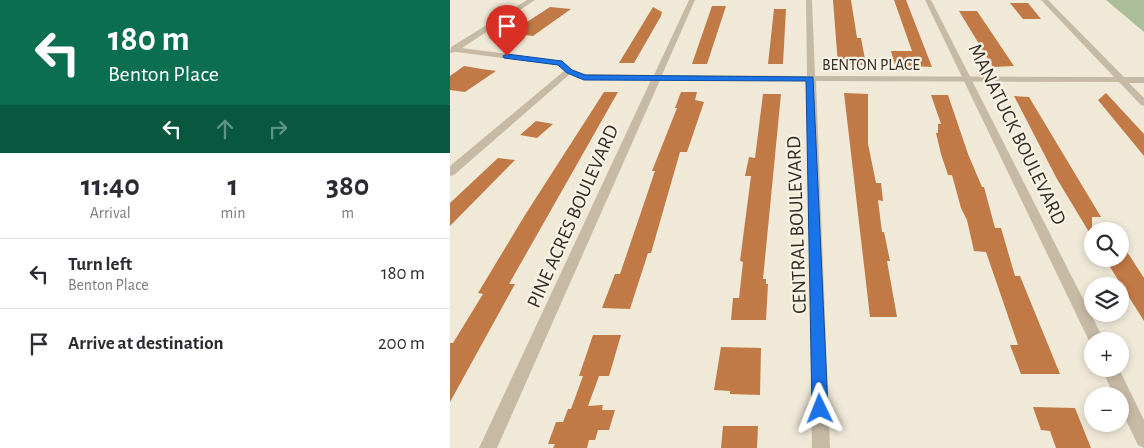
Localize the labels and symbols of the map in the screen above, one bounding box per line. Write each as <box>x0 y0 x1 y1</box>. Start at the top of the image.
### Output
pin <box>486 5 528 56</box>
street label: MANATUCK BOULEVARD <box>965 41 1070 228</box>
street label: BENTON PLACE <box>822 57 920 73</box>
street label: PINE ACRES BOULEVARD <box>524 122 622 311</box>
street label: CENTRAL BOULEVARD <box>784 136 810 314</box>
position arrow <box>793 382 845 434</box>

